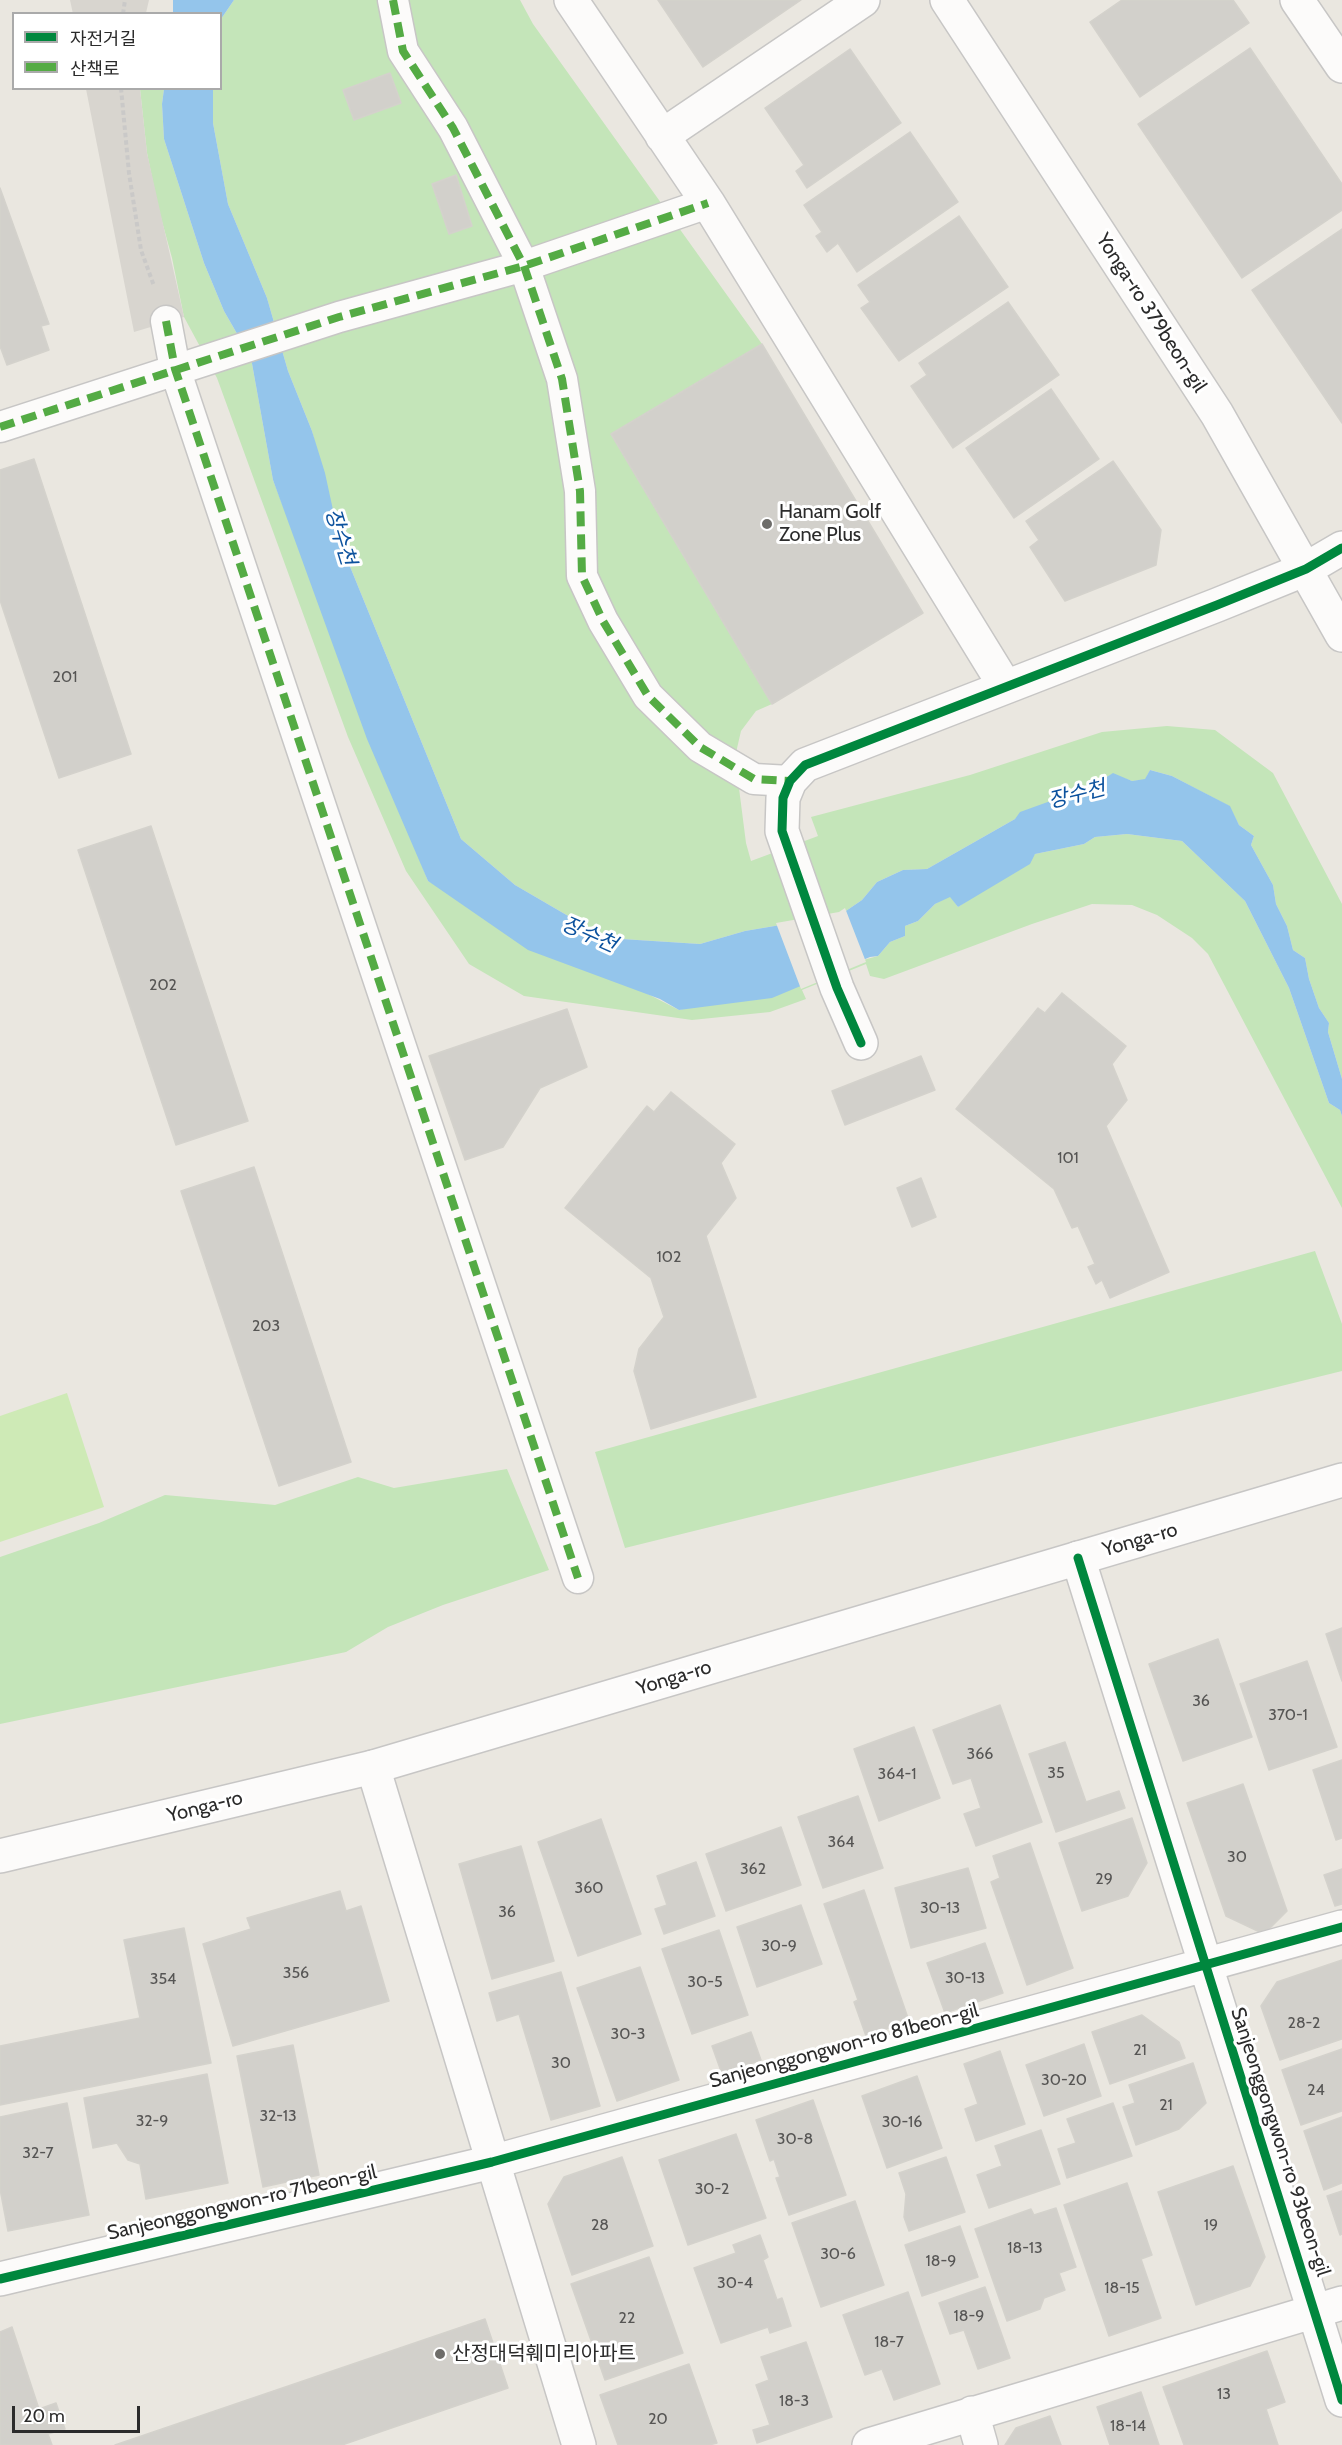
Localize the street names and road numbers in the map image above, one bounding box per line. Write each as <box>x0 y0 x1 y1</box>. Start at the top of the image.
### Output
street label: Yonga-ro 379beon-gil <box>1091 229 1211 397</box>
street label: Yonga-ro <box>1100 1518 1180 1562</box>
street label: Yonga-ro <box>634 1655 714 1701</box>
street label: Yonga-ro <box>165 1786 245 1828</box>
street label: Sanjeonggongwon-ro 81beon-gil <box>707 1998 981 2094</box>
street label: Sanjeonggongwon-ro 93beon-gil <box>1225 2005 1335 2279</box>
street label: Sanjeonggongwon-ro 71beon-gil <box>105 2160 379 2246</box>

